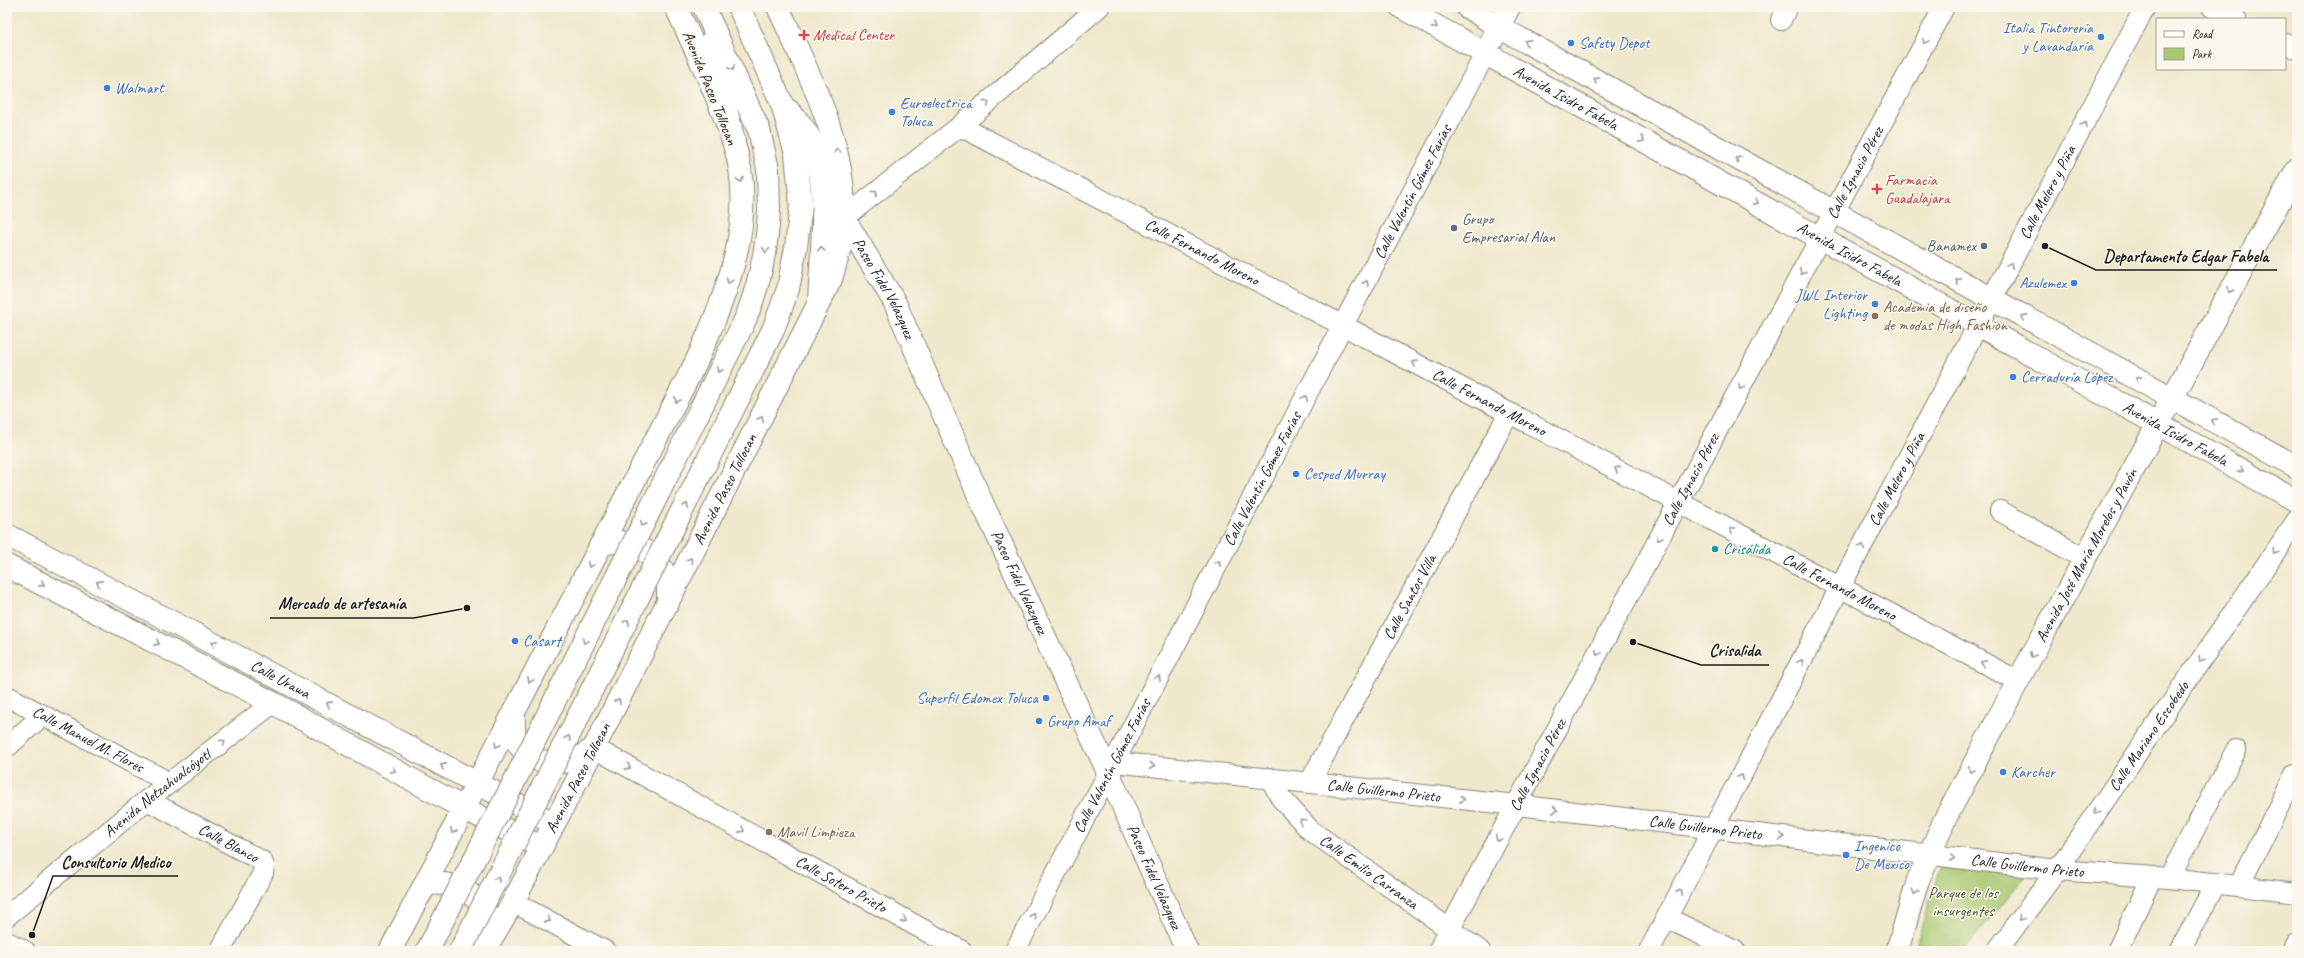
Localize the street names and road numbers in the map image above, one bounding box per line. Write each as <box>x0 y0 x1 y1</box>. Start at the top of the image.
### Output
street label: Avenida Paseo Tollocan <box>678 28 742 149</box>
street label: Avenida Isidro Fabela <box>1510 61 1623 135</box>
street label: Calle Valentín Gómez Farías <box>1369 120 1457 262</box>
street label: Calle Ignacio Pérez <box>1822 121 1889 222</box>
street label: Calle Melero y Piña <box>2015 141 2081 243</box>
street label: Calle Fernando Moreno <box>1142 214 1265 291</box>
street label: Avenida Isidro Fabela <box>1794 217 1907 292</box>
street label: Paseo Fidel Velazquez <box>848 234 920 344</box>
street label: Calle Fernando Moreno <box>1429 364 1552 442</box>
street label: Avenida Isidro Fabela <box>2119 397 2232 471</box>
street label: Calle Valentín Gómez Farías <box>1219 407 1306 549</box>
street label: Calle Ignacio Pérez <box>1658 428 1725 529</box>
street label: Calle Melero y Piña <box>1864 428 1930 529</box>
street label: Avenida Paseo Tollocan <box>688 430 762 548</box>
street label: Avenida José María Morelos y Pavón <box>2031 464 2142 646</box>
street label: Paseo Fidel Velazquez <box>987 527 1053 639</box>
street label: Calle Fernando Moreno <box>1779 549 1902 626</box>
street label: Calle Santos Villa <box>1379 550 1441 643</box>
street label: Calle Urawa <box>247 655 314 704</box>
street label: Calle Mariano Escobedo <box>2104 676 2194 795</box>
street label: Calle Valentín Gómez Farías <box>1069 694 1156 836</box>
street label: Calle Manuel M. Flores <box>29 702 149 778</box>
street label: Calle Ignacio Pérez <box>1505 714 1571 815</box>
street label: Avenida Paseo Tollocan <box>541 719 615 837</box>
street label: Avenida Netzahualcóyotl <box>100 743 217 842</box>
street label: Calle Guillermo Prieto <box>1326 775 1442 807</box>
street label: Calle Guillermo Prieto <box>1648 811 1764 845</box>
street label: Calle Blanco <box>195 819 263 868</box>
street label: Paseo Fidel Velazquez <box>1122 821 1187 934</box>
street label: Calle Emilio Carranza <box>1316 830 1423 914</box>
street label: Calle Guillermo Prieto <box>1970 850 2085 882</box>
street label: Calle Sotero Prieto <box>792 851 892 918</box>

